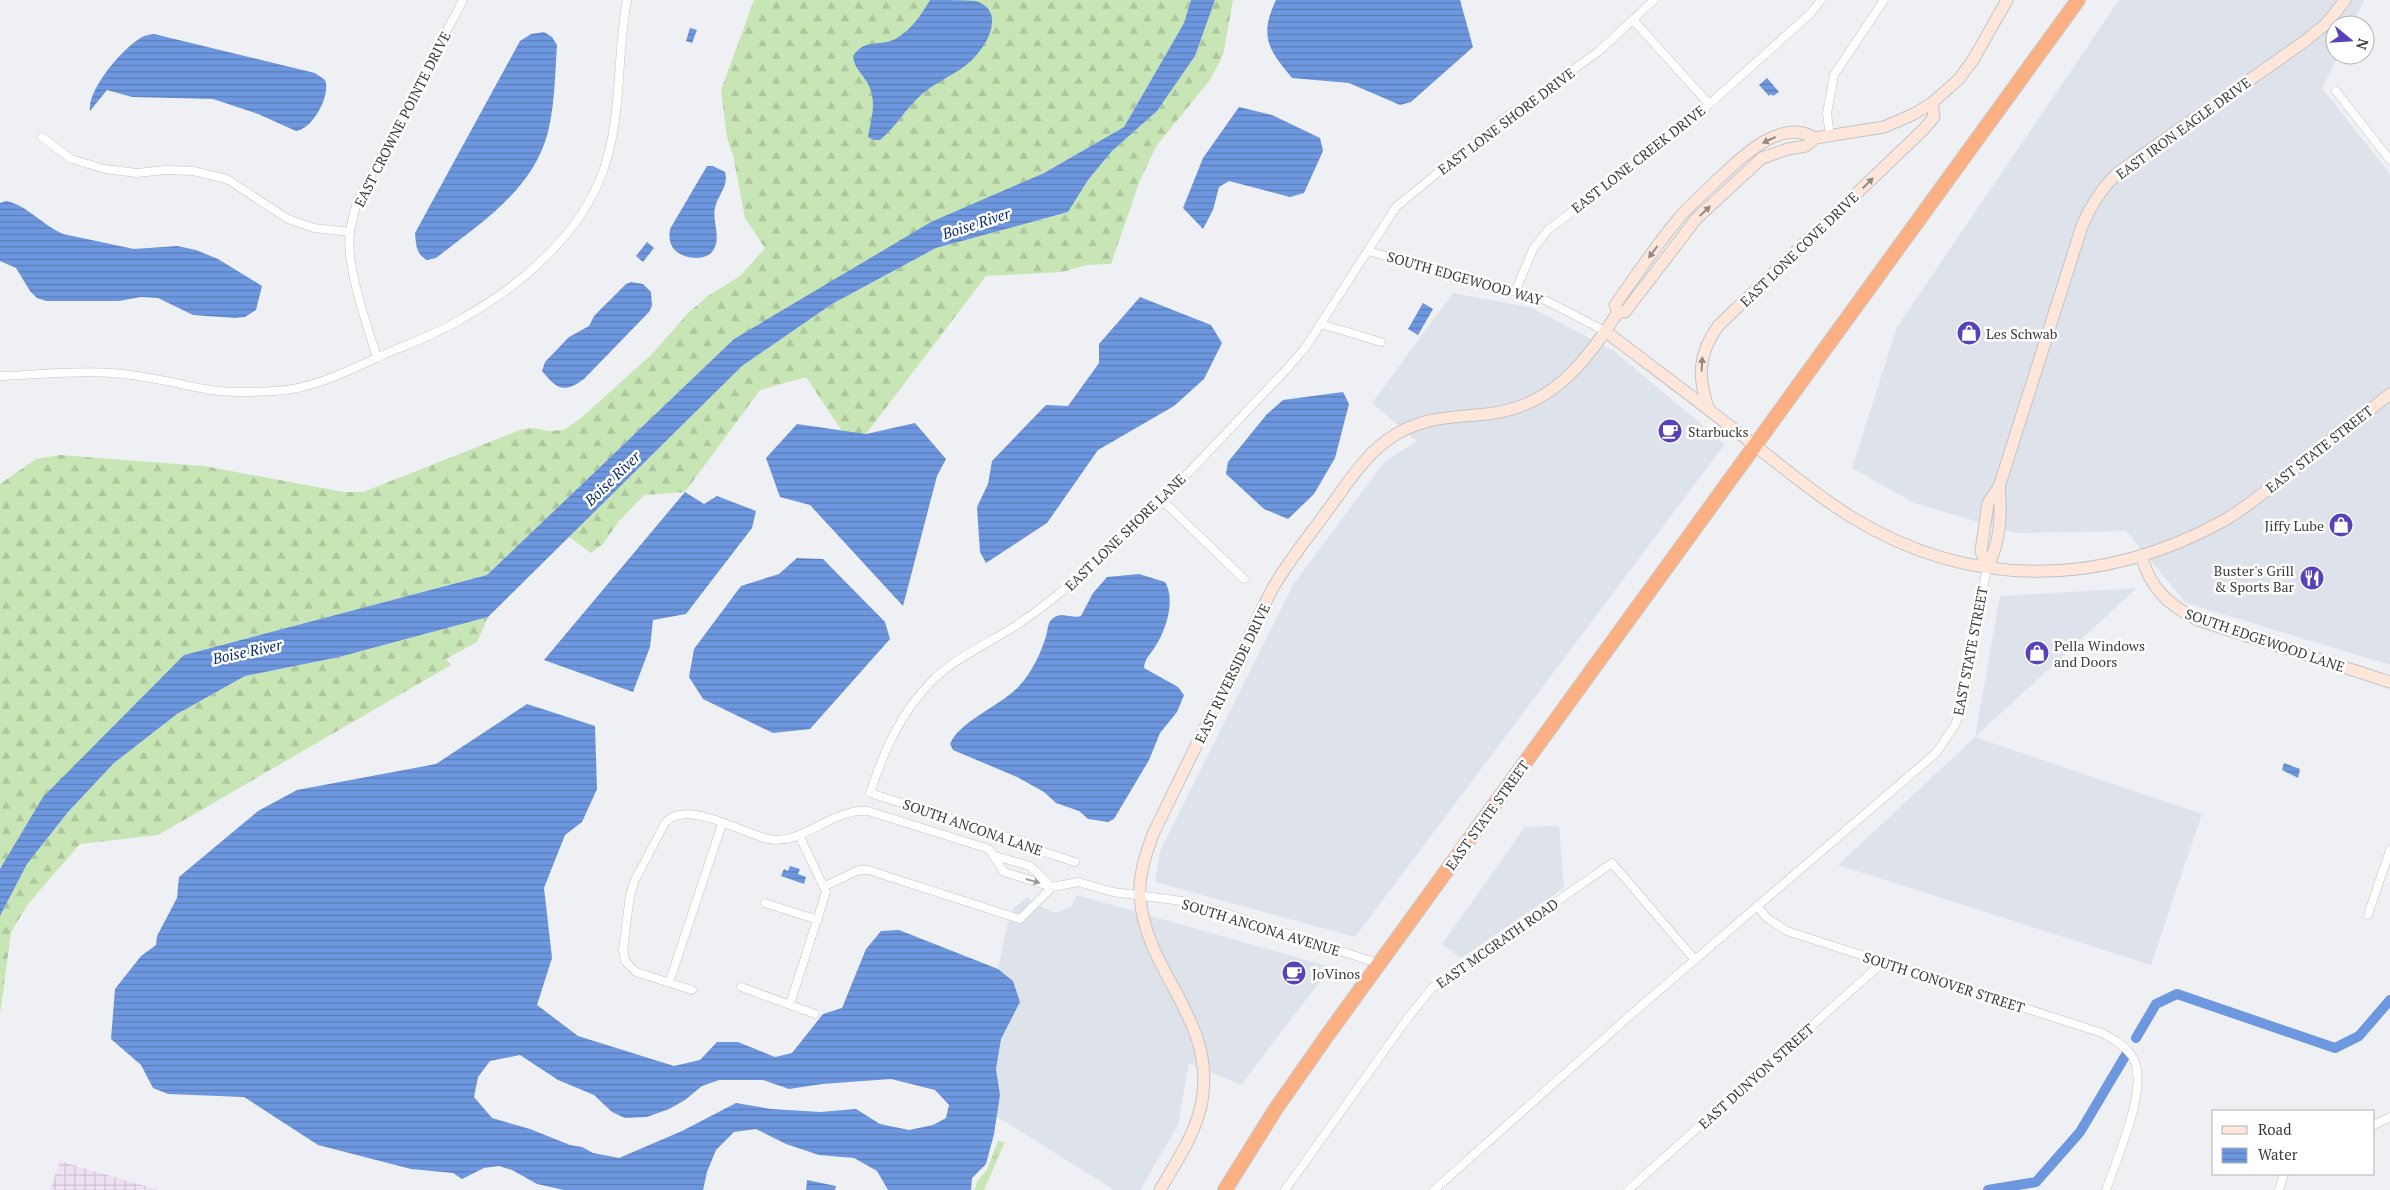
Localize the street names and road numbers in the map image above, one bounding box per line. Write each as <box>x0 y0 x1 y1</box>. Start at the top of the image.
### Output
street label: EAST CROWNE POINTE DRIVE <box>349 28 455 210</box>
street label: EAST LONE SHORE DRIVE <box>1434 63 1578 179</box>
street label: EAST IRON EAGLE DRIVE <box>2112 73 2254 183</box>
street label: EAST LONE CREEK DRIVE <box>1567 101 1709 217</box>
street label: EAST LONE COVE DRIVE <box>1736 187 1862 311</box>
street label: SOUTH EDGEWOOD WAY <box>1385 247 1546 310</box>
street label: EAST STATE STREET <box>2262 401 2377 497</box>
street label: EAST LONE SHORE LANE <box>1061 469 1189 595</box>
street label: EAST STATE STREET <box>1948 585 1992 717</box>
street label: EAST RIVERSIDE DRIVE <box>1190 600 1274 746</box>
street label: SOUTH EDGEWOOD LANE <box>2183 604 2347 676</box>
street label: EAST STATE STREET <box>1441 756 1533 874</box>
street label: SOUTH ANCONA LANE <box>901 794 1045 860</box>
street label: SOUTH ANCONA AVENUE <box>1180 894 1342 960</box>
street label: EAST MCGRATH ROAD <box>1432 894 1562 992</box>
street label: SOUTH CONOVER STREET <box>1861 947 2027 1017</box>
street label: EAST DUNYON STREET <box>1694 1019 1818 1133</box>

